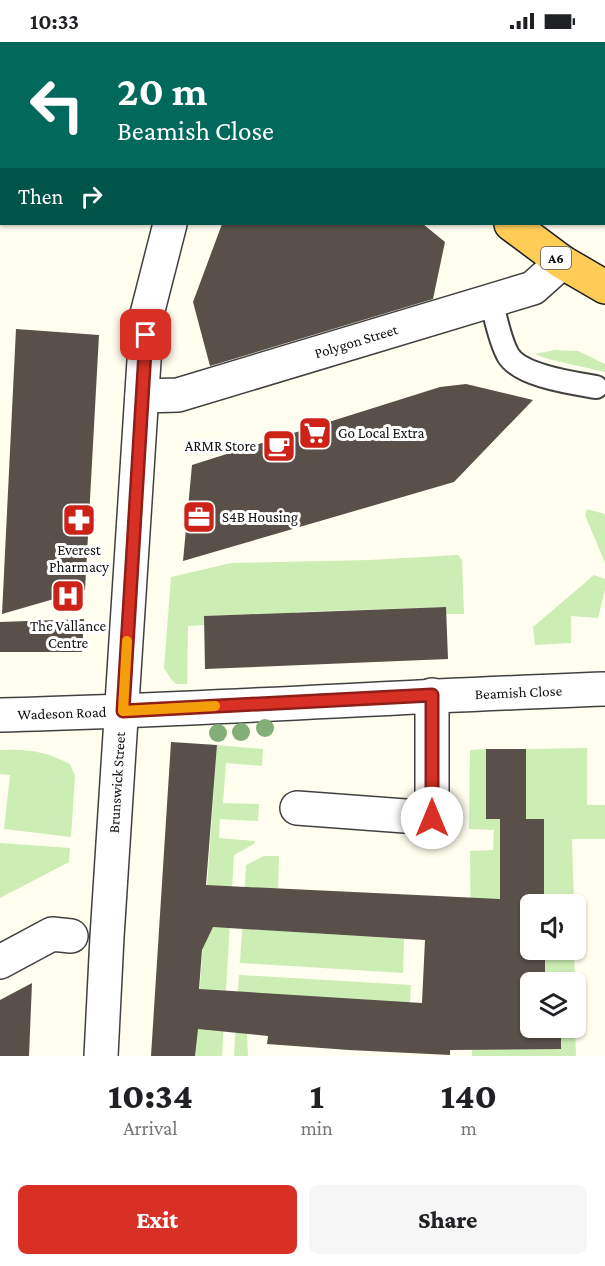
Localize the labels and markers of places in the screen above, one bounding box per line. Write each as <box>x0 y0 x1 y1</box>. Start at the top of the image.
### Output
pin <box>120 309 171 360</box>
supermarket icon: Go Local Extra <box>297 415 333 451</box>
place label: Go Local Extra <box>338 425 424 441</box>
cafe icon: ARMR Store <box>261 428 297 464</box>
place label: ARMR Store <box>185 438 256 454</box>
office icon: S4B Housing <box>181 499 217 535</box>
pharmacy icon: Everest Pharmacy <box>61 502 97 538</box>
place label: S4B Housing <box>222 509 298 526</box>
place label: Everest Pharmacy <box>49 542 109 576</box>
hospital icon: The Vallance Centre <box>50 578 86 614</box>
place label: The Vallance Centre <box>30 618 106 651</box>

